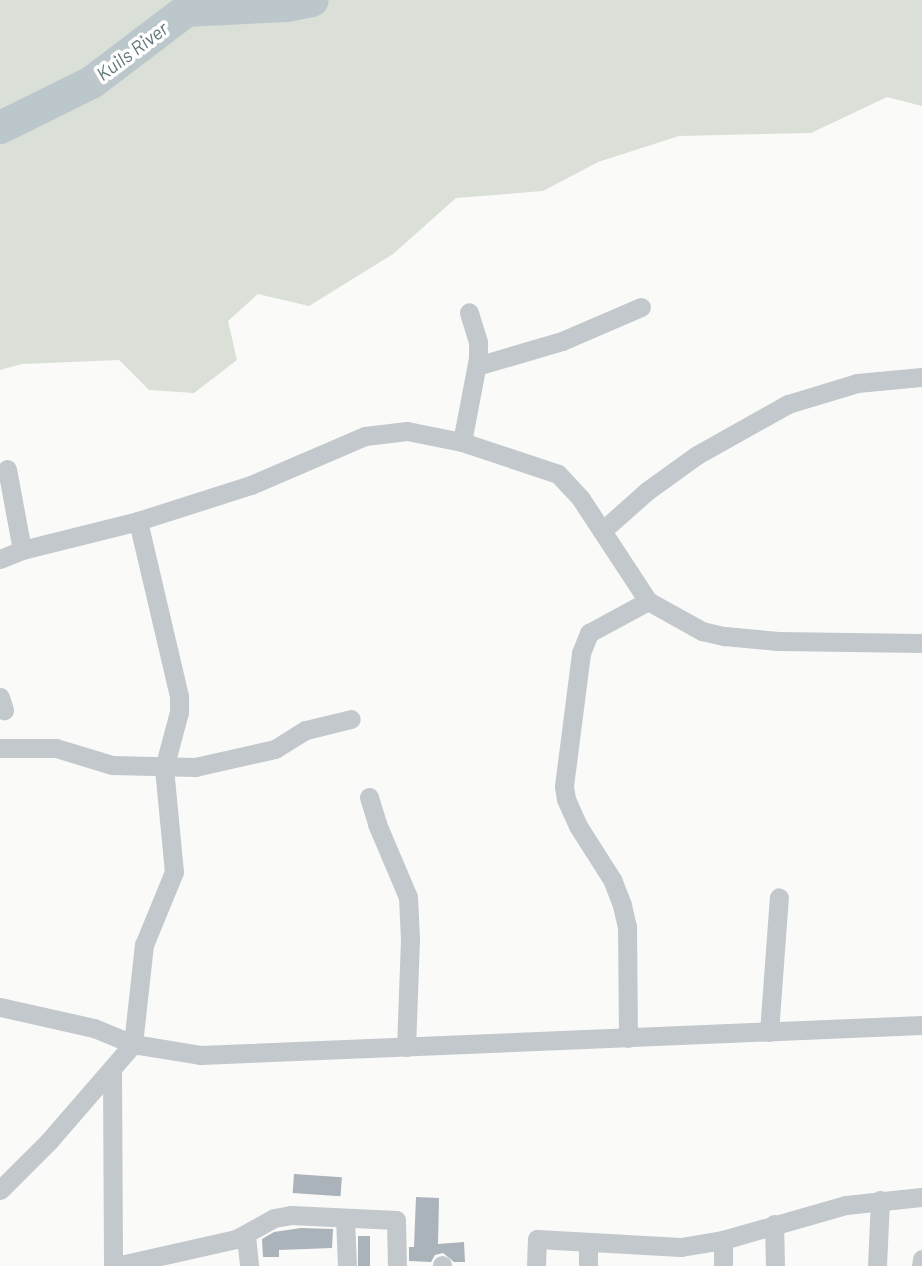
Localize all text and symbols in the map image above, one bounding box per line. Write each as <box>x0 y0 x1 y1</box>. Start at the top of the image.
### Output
water label: Kuils River <box>92 17 172 85</box>

